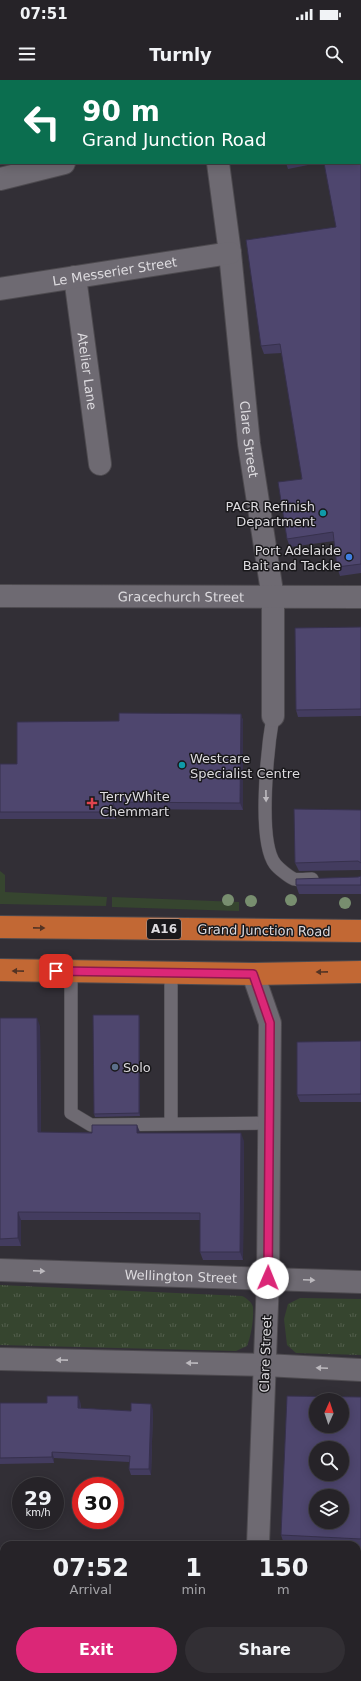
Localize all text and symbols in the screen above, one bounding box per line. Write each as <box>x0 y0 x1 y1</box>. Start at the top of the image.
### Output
text: 07:51 <box>20 5 68 23</box>
icon: menu <box>16 43 38 65</box>
icon: search <box>323 43 345 65</box>
text: Turnly <box>149 44 212 65</box>
text: 90 m <box>82 95 160 128</box>
icon: left <box>16 96 68 148</box>
text: Grand Junction Road <box>82 129 266 150</box>
street label: Le Messerier Street <box>51 254 178 289</box>
street label: Atelier Lane <box>74 332 100 411</box>
street label: Clare Street <box>237 400 261 479</box>
place label: PACR Refinish Department <box>226 499 315 529</box>
marker: PACR Refinish Department <box>318 508 328 518</box>
place label: Port Adelaide Bait and Tackle <box>243 543 341 573</box>
marker: Port Adelaide Bait and Tackle <box>344 552 354 562</box>
street label: Gracechurch Street <box>118 589 244 605</box>
place label: Westcare Specialist Centre <box>190 751 300 781</box>
marker: Westcare Specialist Centre <box>177 760 187 770</box>
place label: TerryWhite Chemmart <box>99 789 170 819</box>
one-way arrow <box>263 790 269 803</box>
marker: TerryWhite Chemmart <box>87 798 97 808</box>
road number: A16 <box>147 919 181 939</box>
street label: Grand Junction Road <box>197 922 331 939</box>
one-way arrow <box>33 925 46 931</box>
pin <box>39 954 73 988</box>
icon: arrive <box>45 960 67 982</box>
one-way arrow <box>11 968 24 974</box>
one-way arrow <box>316 969 328 976</box>
place label: Solo <box>123 1060 151 1075</box>
marker: Solo <box>110 1062 120 1072</box>
position arrow <box>247 1257 289 1299</box>
street label: Wellington Street <box>124 1267 237 1286</box>
one-way arrow <box>33 1268 45 1275</box>
one-way arrow <box>303 1276 315 1283</box>
street label: Clare Street <box>257 1315 274 1393</box>
one-way arrow <box>55 1357 68 1363</box>
one-way arrow <box>186 1360 198 1367</box>
one-way arrow <box>316 1364 328 1371</box>
north arrow <box>309 1393 349 1433</box>
map controls <box>309 1393 349 1529</box>
button: search <box>309 1441 349 1481</box>
speed limit sign: 30 <box>72 1477 124 1529</box>
text: 29 <box>24 1486 52 1510</box>
button: layers <box>309 1489 349 1529</box>
text: km/h <box>25 1507 51 1518</box>
text: 07:52 <box>52 1554 129 1582</box>
text: 1 <box>185 1554 202 1582</box>
text: 150 <box>258 1554 308 1582</box>
text: Arrival <box>70 1582 112 1597</box>
text: min <box>181 1582 206 1597</box>
text: m <box>277 1582 290 1597</box>
button: Exit <box>16 1627 177 1673</box>
button: Share <box>185 1627 345 1673</box>

